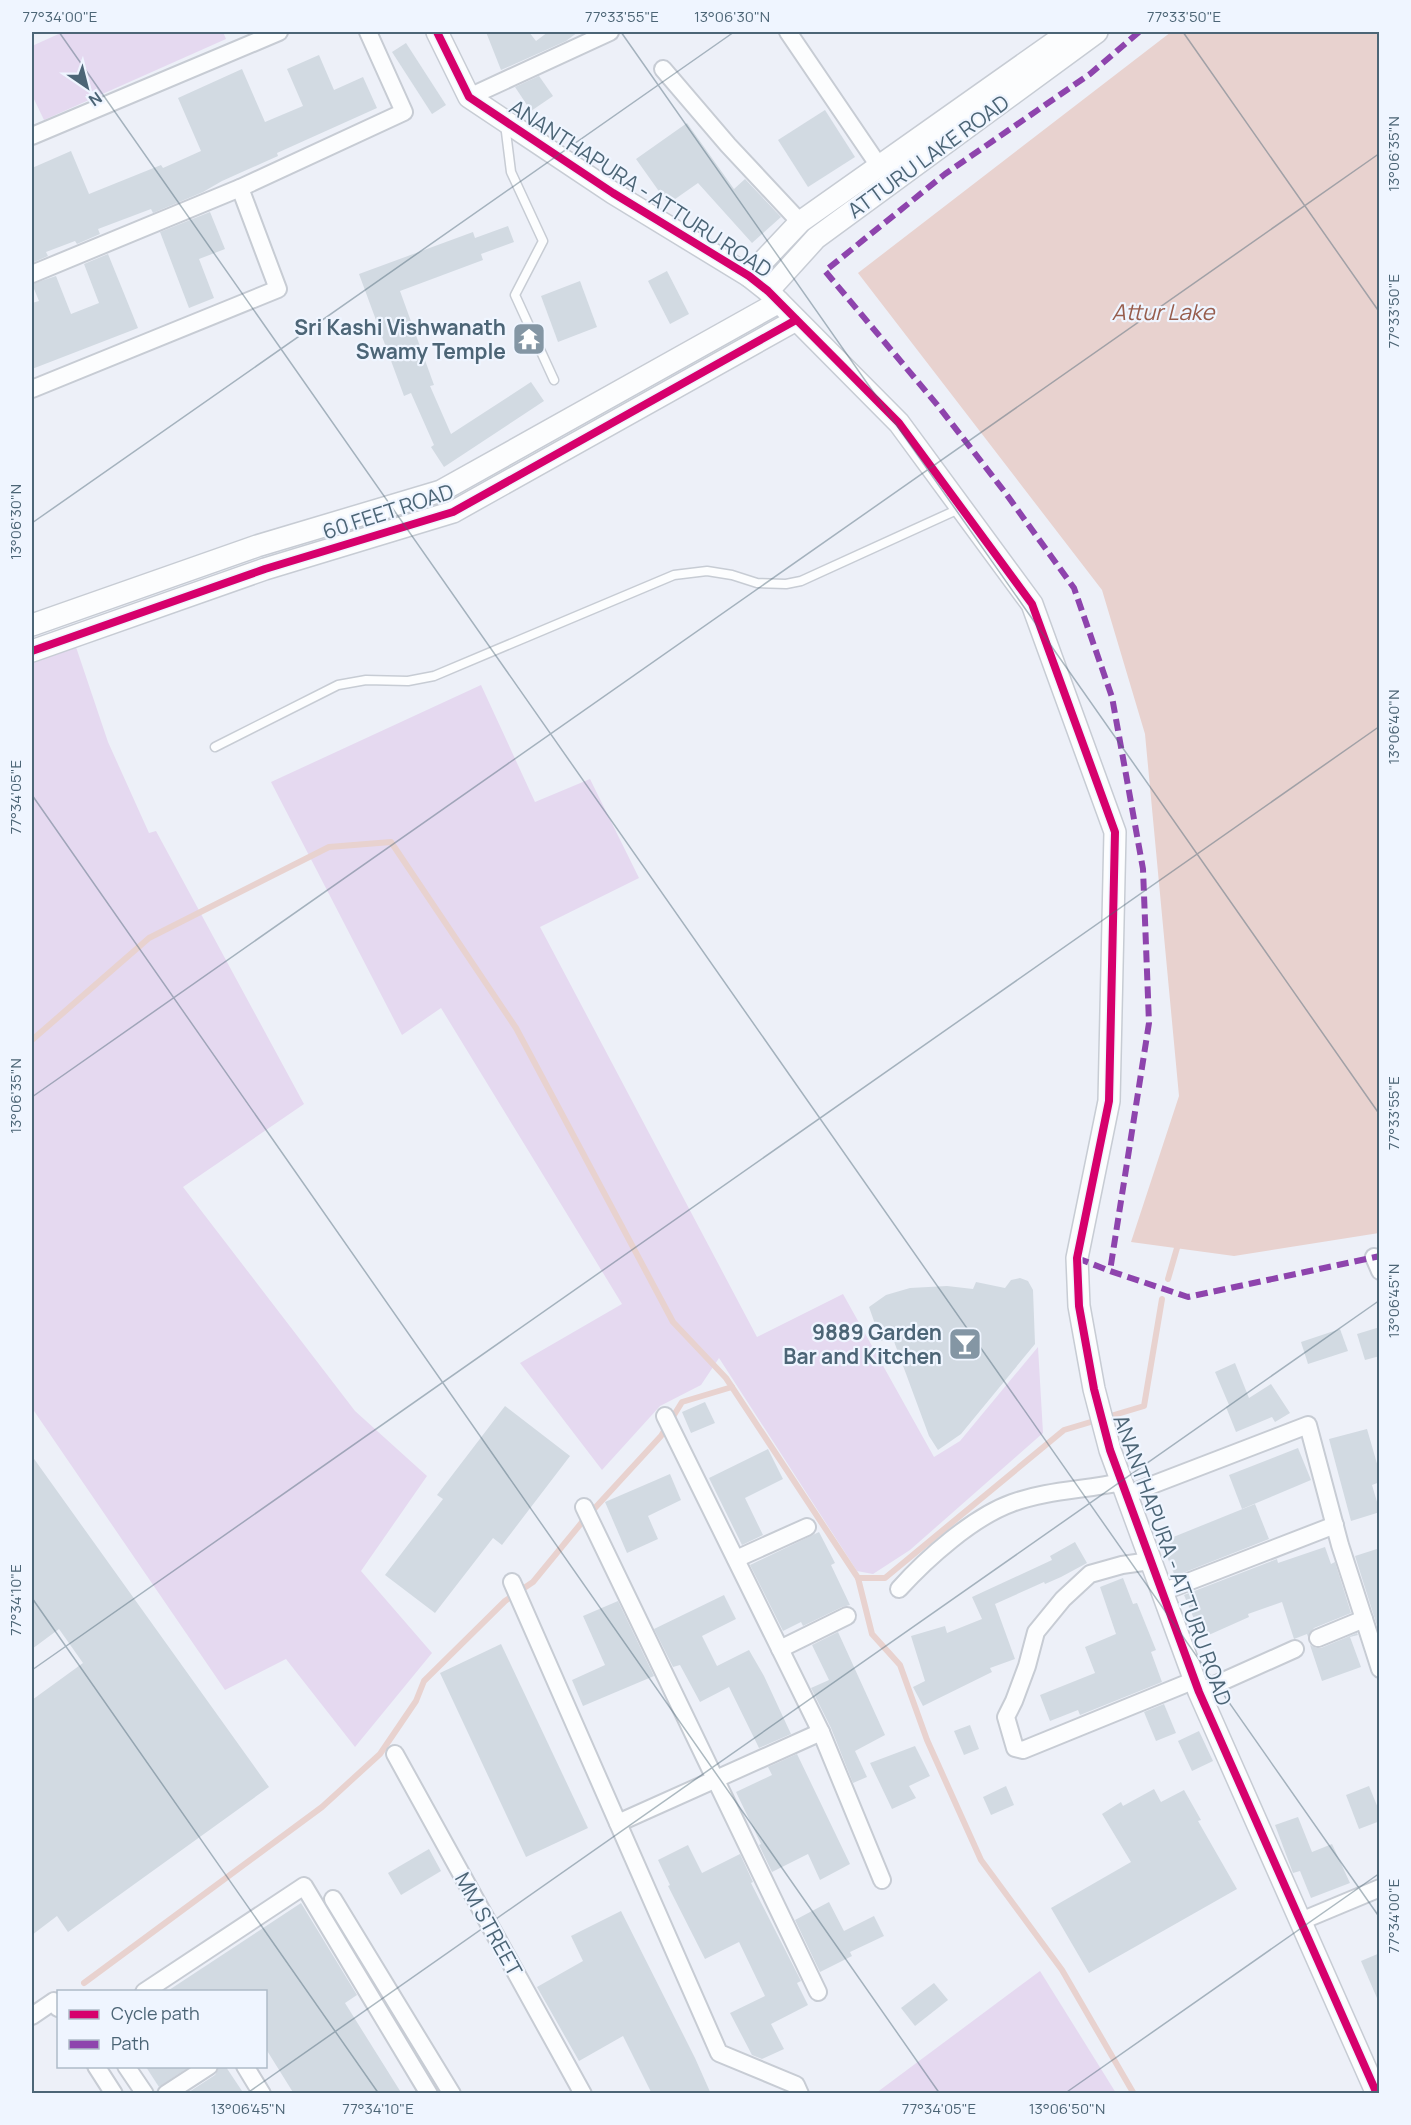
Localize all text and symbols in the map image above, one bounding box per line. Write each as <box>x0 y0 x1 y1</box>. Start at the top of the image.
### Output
text: 77°34'00"E <box>23 6 97 27</box>
text: 77°33'55"E <box>585 6 659 27</box>
text: 13°06'30"N <box>694 6 770 27</box>
text: 77°33'50"E <box>1147 6 1221 27</box>
north arrow <box>57 57 117 117</box>
text: N <box>85 87 107 112</box>
street label: ATTURU LAKE ROAD <box>842 88 1014 224</box>
street label: ANANTHAPURA - ATTURU ROAD <box>504 93 778 283</box>
text: 13°06'35"N <box>1383 116 1404 192</box>
text: 77°33'50"E <box>1383 274 1404 348</box>
water label: Attur Lake <box>1112 297 1215 327</box>
place label: Sri Kashi Vishwanath Swamy Temple <box>294 313 506 365</box>
temple icon: Sri Kashi Vishwanath Swamy Temple <box>511 321 547 357</box>
street label: 60 FEET ROAD <box>319 477 457 545</box>
text: 13°06'30"N <box>5 484 26 560</box>
text: 13°06'40"N <box>1383 690 1404 764</box>
text: 77°34'05"E <box>5 760 26 834</box>
text: 13°06'35"N <box>5 1058 26 1134</box>
text: 77°33'55"E <box>1383 1076 1404 1150</box>
text: 13°06'45"N <box>1383 1264 1404 1338</box>
place label: 9889 Garden Bar and Kitchen <box>783 1318 942 1370</box>
bar icon: 9889 Garden Bar and Kitchen <box>947 1326 983 1362</box>
street label: ANANTHAPURA - ATTURU ROAD <box>1107 1411 1239 1709</box>
text: 77°34'10"E <box>5 1564 26 1636</box>
street label: MM STREET <box>449 1867 529 1981</box>
text: 77°34'00"E <box>1383 1879 1404 1953</box>
legend <box>57 1990 267 2068</box>
text: Cycle path <box>111 2001 200 2025</box>
text: Path <box>111 2031 149 2055</box>
text: 13°06'45"N <box>211 2098 285 2119</box>
text: 77°34'10"E <box>342 2098 414 2119</box>
text: 77°34'05"E <box>902 2098 976 2119</box>
text: 13°06'50"N <box>1029 2098 1105 2119</box>

